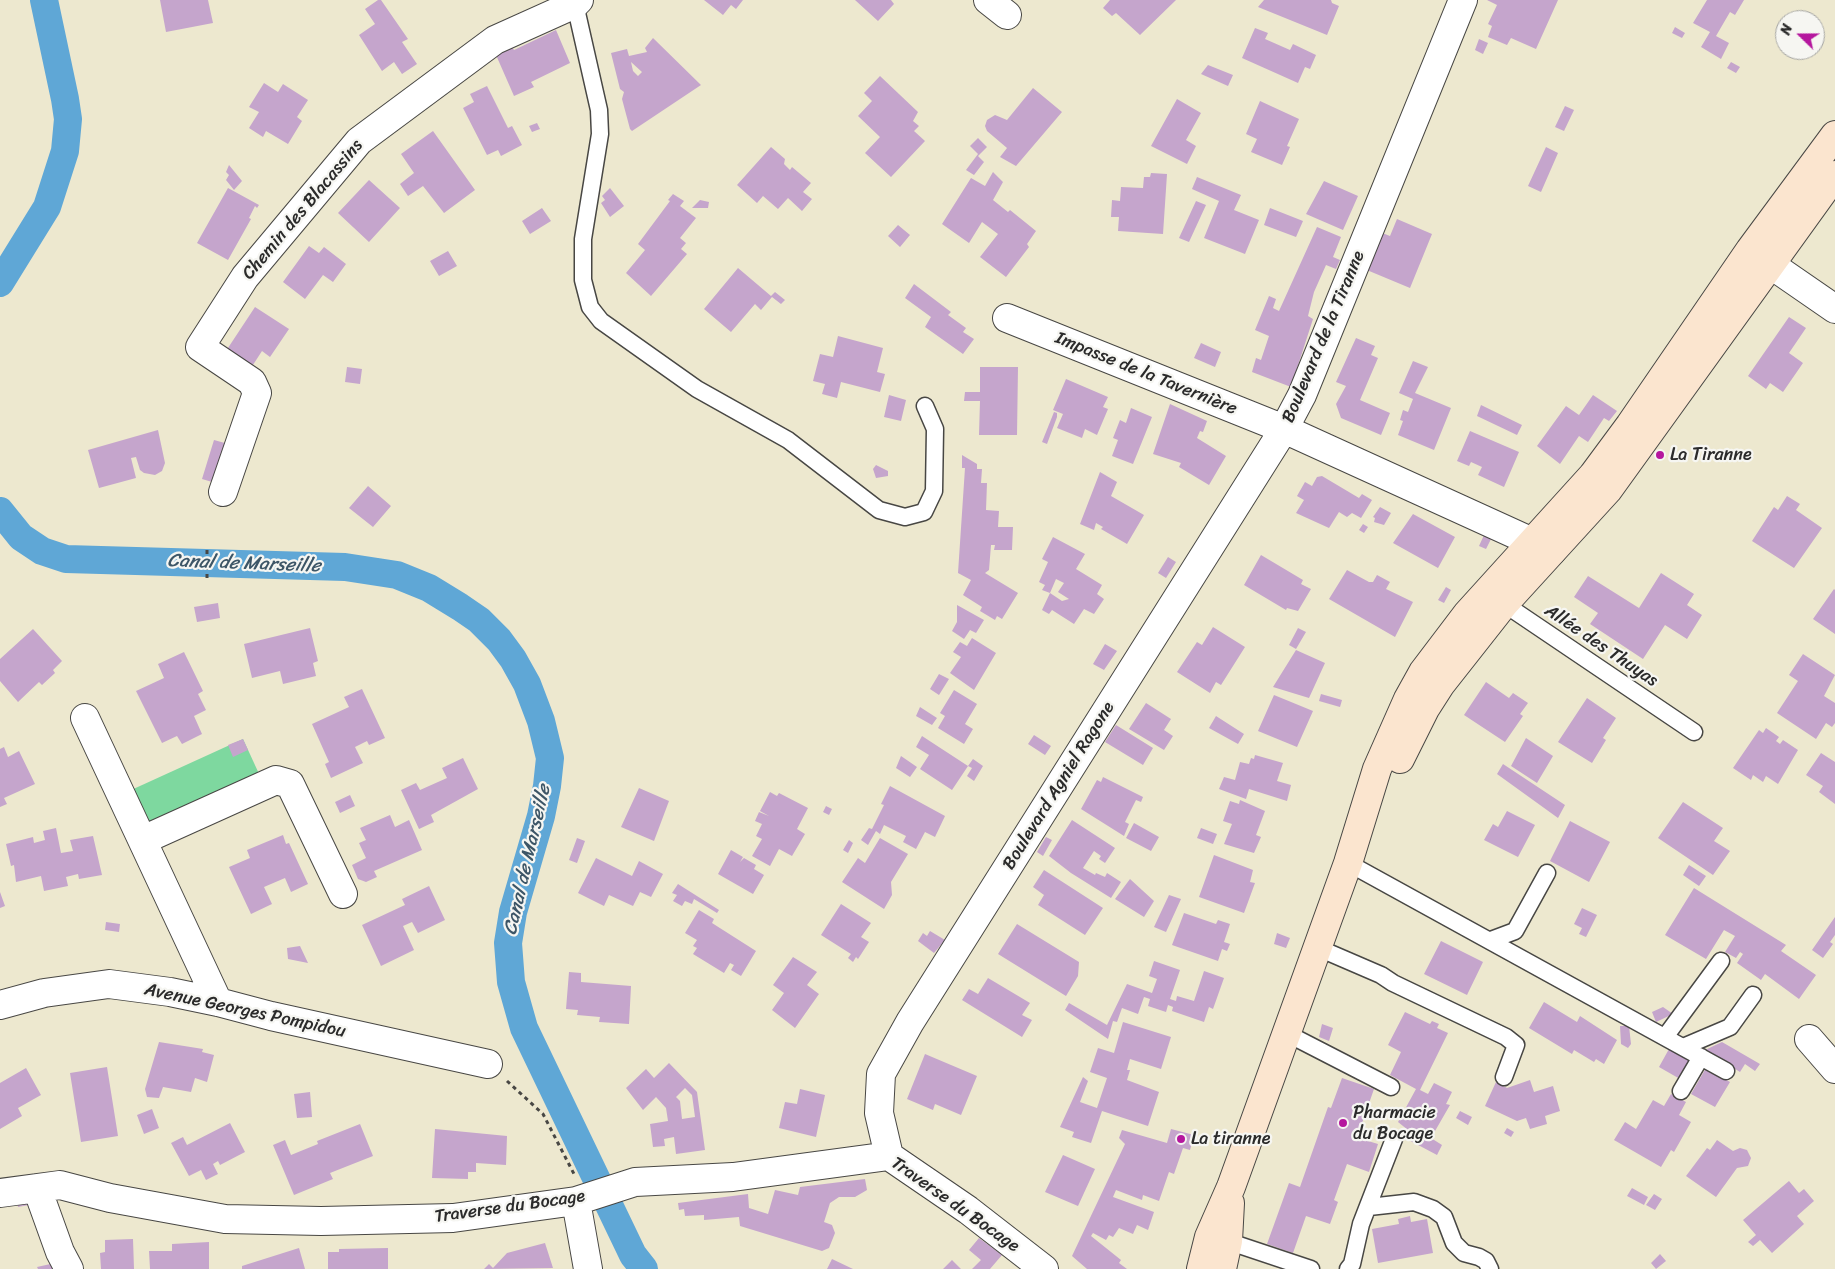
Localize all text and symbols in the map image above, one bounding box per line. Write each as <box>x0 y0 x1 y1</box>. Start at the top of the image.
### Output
north arrow <box>1775 10 1825 60</box>
text: N <box>1773 20 1800 39</box>
street label: Chemin des Blacassins <box>238 136 368 284</box>
street label: Boulevard de la Tiranne <box>1278 248 1370 426</box>
street label: Impasse de la Tavernière <box>1052 328 1240 420</box>
place label: La Tiranne <box>1670 444 1752 466</box>
marker: La Tiranne <box>1654 449 1666 461</box>
water label: Canal de Marseille <box>167 550 321 578</box>
street label: Allée des Thuyas <box>1540 600 1662 692</box>
street label: Boulevard Agniel Ragone <box>998 698 1120 874</box>
water label: Canal de Marseille <box>500 783 556 937</box>
street label: Avenue Georges Pompidou <box>142 979 348 1043</box>
place label: Pharmacie du Bocage <box>1353 1102 1436 1144</box>
marker: Pharmacie du Bocage <box>1337 1117 1349 1129</box>
place label: La tiranne <box>1191 1128 1270 1150</box>
marker: La tiranne <box>1175 1133 1187 1145</box>
street label: Traverse du Bocage <box>887 1153 1023 1257</box>
street label: Traverse du Bocage <box>433 1186 587 1228</box>

